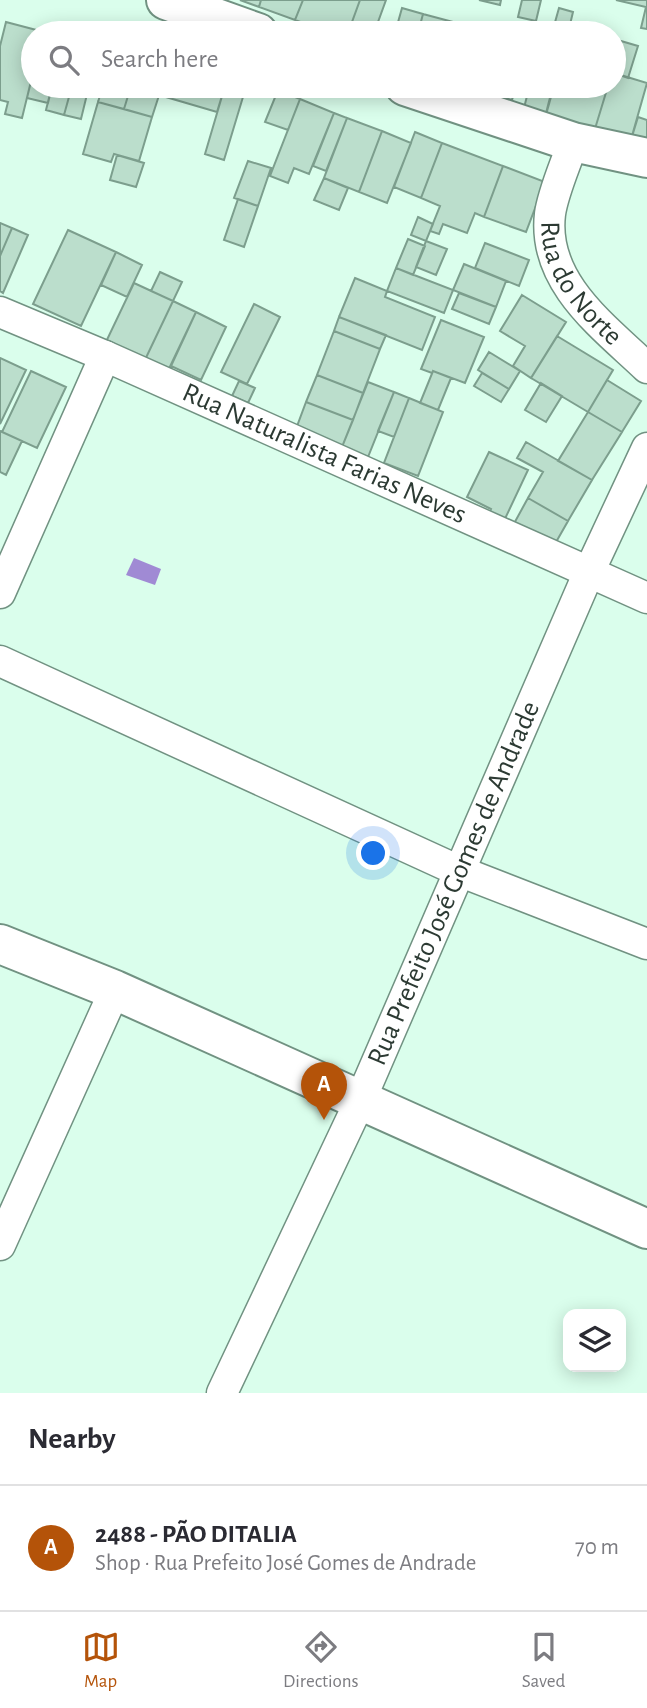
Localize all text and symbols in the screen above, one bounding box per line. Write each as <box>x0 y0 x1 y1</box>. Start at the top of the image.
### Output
search box <box>21 21 626 98</box>
icon: search <box>45 41 83 79</box>
text: Search here <box>101 46 219 72</box>
street label: Rua do Norte <box>535 221 627 351</box>
street label: Rua Naturalista Farias Neves <box>178 378 470 529</box>
street label: Rua Prefeito José Gomes de Andrade <box>363 697 545 1070</box>
your location <box>356 836 390 870</box>
pin: A <box>301 1062 347 1120</box>
map controls <box>563 1309 626 1372</box>
button: layers <box>563 1309 626 1372</box>
text: Nearby <box>28 1424 116 1454</box>
text: 2488 - PÃO DITALIA <box>95 1521 297 1547</box>
text: A <box>44 1536 58 1559</box>
text: 70 m <box>575 1536 619 1559</box>
text: Shop · Rua Prefeito José Gomes de Andrade <box>95 1552 476 1575</box>
tab: Map <box>82 1628 120 1693</box>
tab: Directions <box>283 1628 359 1693</box>
tab: Saved <box>522 1628 565 1693</box>

